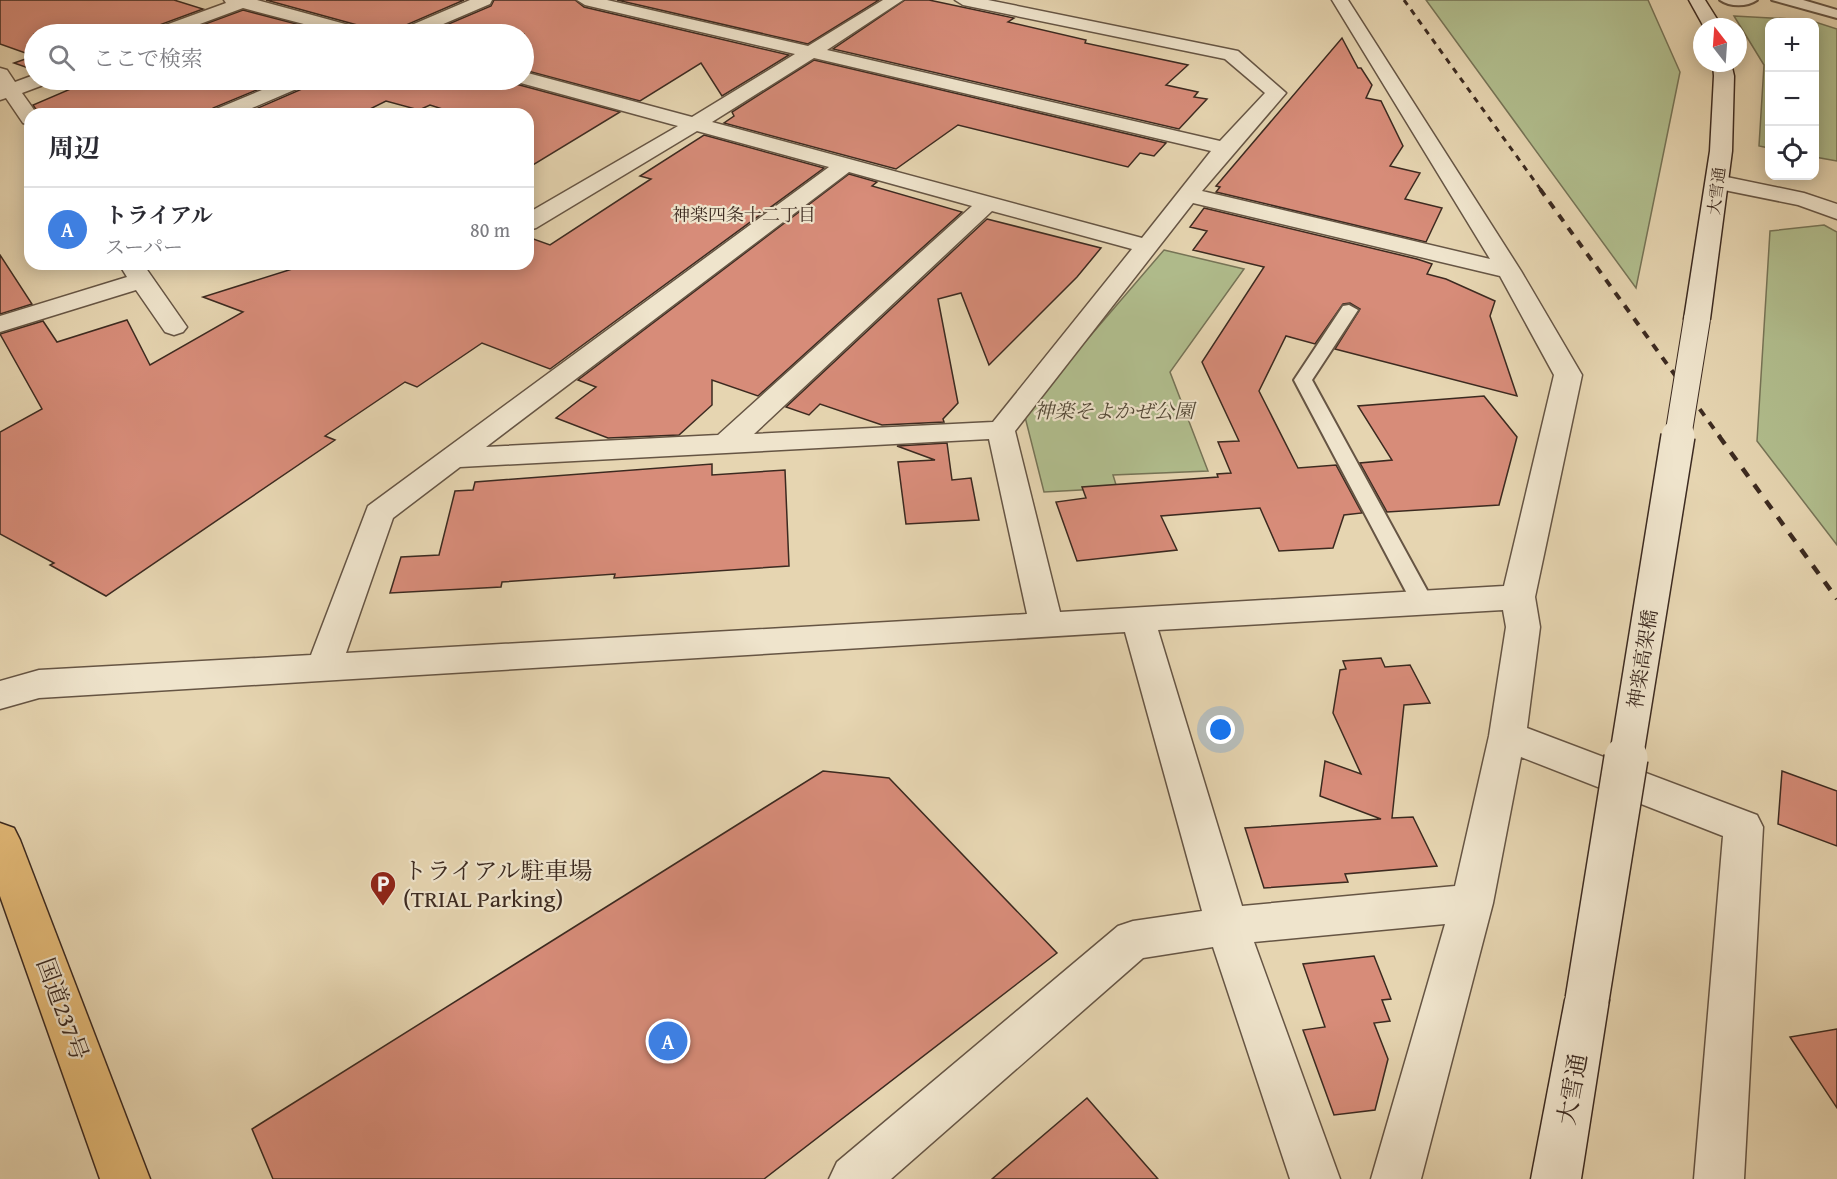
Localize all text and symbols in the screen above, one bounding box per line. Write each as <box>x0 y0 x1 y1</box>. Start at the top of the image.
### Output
north arrow <box>1693 18 1747 72</box>
map controls <box>1765 18 1819 180</box>
button: + <box>1765 18 1819 72</box>
search box <box>24 24 534 90</box>
icon: search <box>45 41 78 74</box>
text: ここで検索 <box>93 42 203 74</box>
button: − <box>1765 72 1819 126</box>
button: locate <box>1765 126 1819 180</box>
text: 周辺 <box>48 128 100 167</box>
street label: 大雪通 <box>1701 166 1731 216</box>
text: トライアル <box>105 199 213 231</box>
district label: 神楽四条十二丁目 <box>672 201 816 228</box>
text: A <box>61 215 74 244</box>
text: 80 m <box>470 215 510 244</box>
text: スーパー <box>105 232 183 261</box>
park label: 神楽そよかぜ公園 <box>1034 396 1197 425</box>
street label: 神楽高架橋 <box>1620 607 1664 711</box>
your location <box>1206 715 1235 744</box>
place label: トライアル駐車場 (TRIAL Parking) <box>403 853 593 916</box>
parking icon: トライアル駐車場 (TRIAL Parking) <box>368 869 398 907</box>
street label: 国道237号 <box>28 953 98 1065</box>
pin: A <box>648 1018 688 1064</box>
street label: 大雪通 <box>1549 1051 1595 1127</box>

